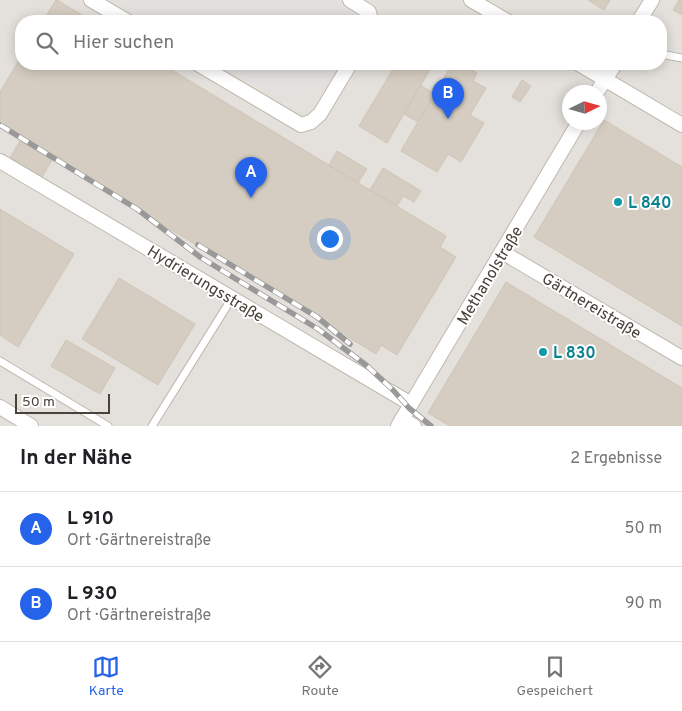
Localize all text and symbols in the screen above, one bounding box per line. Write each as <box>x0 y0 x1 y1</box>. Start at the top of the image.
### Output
search box <box>15 15 667 70</box>
icon: search <box>33 29 61 57</box>
text: Hier suchen <box>73 31 174 55</box>
pin: B <box>432 78 464 119</box>
north arrow <box>562 85 607 130</box>
pin: A <box>235 157 267 198</box>
place label: L 840 <box>628 194 672 214</box>
marker: L 840 <box>612 196 624 208</box>
street label: Methanolstraße <box>453 223 528 329</box>
your location <box>317 226 343 252</box>
street label: Hydrierungsstraße <box>143 242 267 328</box>
street label: Gärtnereistraße <box>538 269 644 344</box>
place label: L 830 <box>553 344 596 364</box>
marker: L 830 <box>537 346 549 358</box>
scale bar <box>15 391 110 414</box>
text: 50 m <box>22 394 55 411</box>
text: In der Nähe <box>20 445 132 472</box>
text: 2 Ergebnisse <box>570 449 662 469</box>
text: L 910 <box>67 507 114 531</box>
text: A <box>30 519 42 539</box>
text: 50 m <box>625 519 662 539</box>
text: Ort · Gärtnereistraße <box>67 531 211 551</box>
text: L 930 <box>67 582 117 606</box>
text: B <box>30 594 42 614</box>
text: 90 m <box>625 594 662 614</box>
text: Ort · Gärtnereistraße <box>67 606 211 626</box>
tab: Karte <box>89 653 124 700</box>
tab: Route <box>302 653 339 700</box>
tab: Gespeichert <box>517 653 593 700</box>

